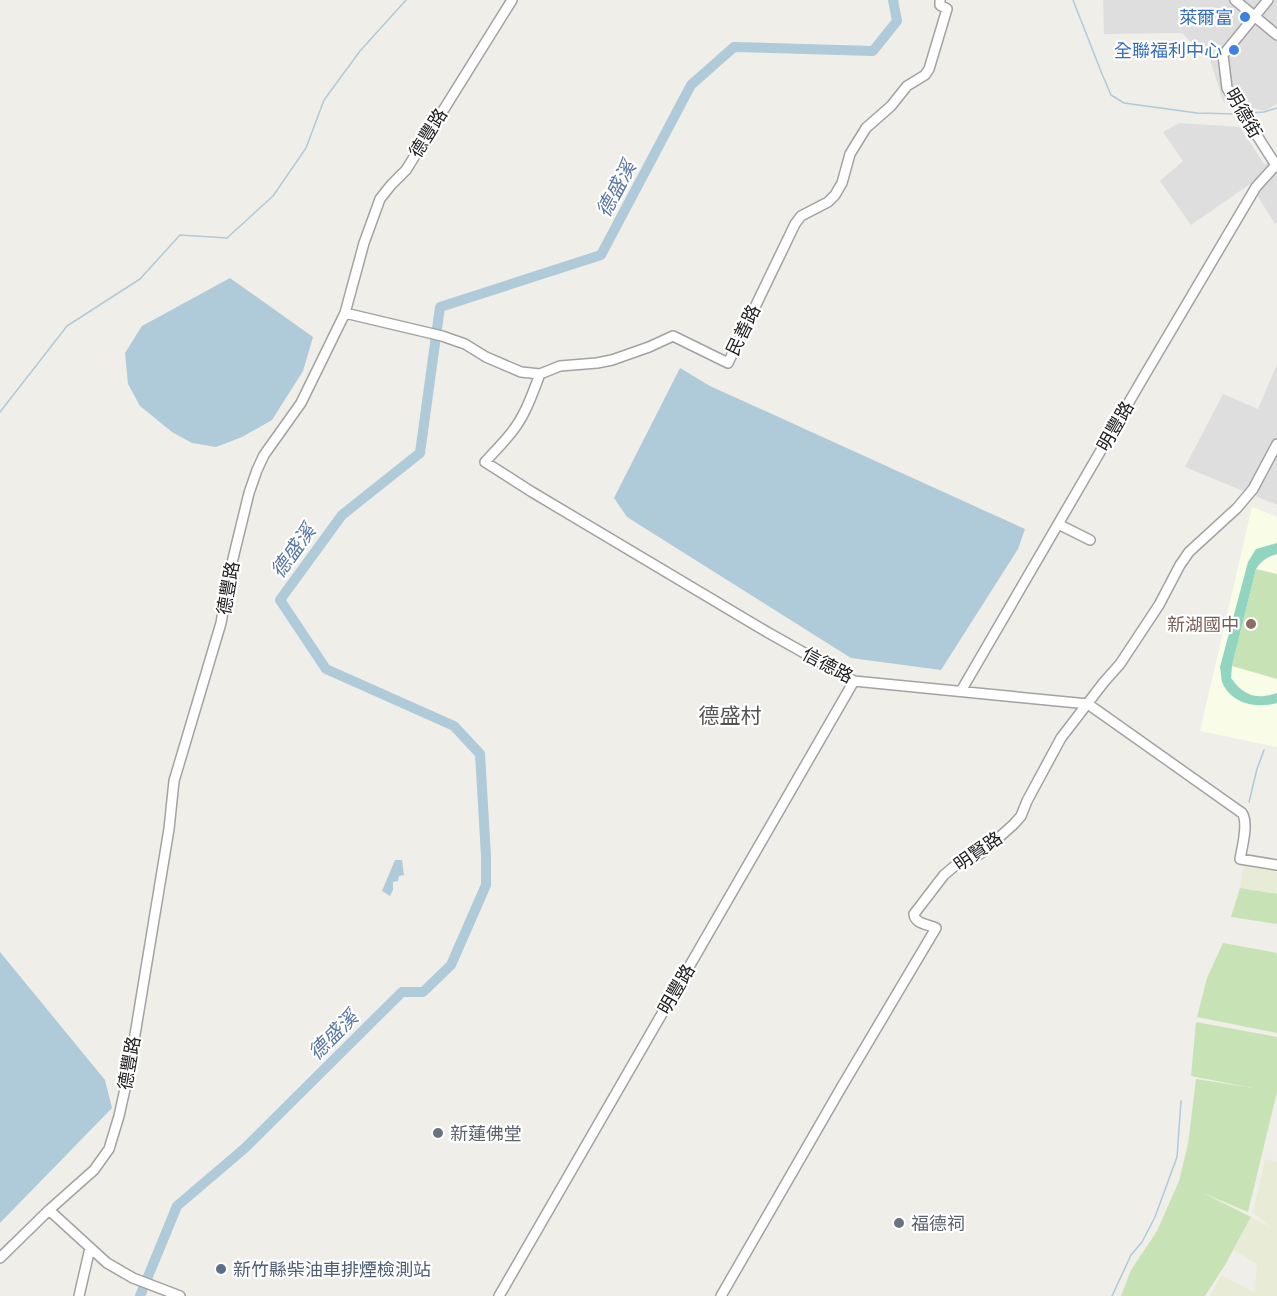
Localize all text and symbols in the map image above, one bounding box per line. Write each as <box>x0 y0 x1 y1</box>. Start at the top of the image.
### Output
place label: 萊爾富 <box>1179 7 1233 28</box>
marker: 萊爾富 <box>1238 10 1252 24</box>
place label: 全聯福利中心 <box>1114 40 1222 61</box>
marker: 全聯福利中心 <box>1227 43 1241 57</box>
street label: 明德街 <box>1221 84 1267 142</box>
street label: 德豐路 <box>405 105 451 161</box>
water label: 德盛溪 <box>591 154 642 221</box>
street label: 民善路 <box>722 301 764 359</box>
street label: 明豐路 <box>1092 397 1138 455</box>
water label: 德盛溪 <box>266 517 322 582</box>
street label: 德豐路 <box>213 560 243 616</box>
place label: 新湖國中 <box>1167 614 1239 635</box>
marker: 新湖國中 <box>1244 617 1258 631</box>
street label: 信德路 <box>799 643 857 687</box>
district label: 德盛村 <box>699 703 762 728</box>
street label: 明賢路 <box>950 827 1006 875</box>
street label: 明豐路 <box>653 960 699 1018</box>
water label: 德盛溪 <box>303 1003 365 1065</box>
street label: 德豐路 <box>114 1035 144 1091</box>
place label: 新蓮佛堂 <box>450 1123 522 1144</box>
marker: 新蓮佛堂 <box>431 1126 445 1140</box>
place label: 福德祠 <box>911 1213 965 1234</box>
marker: 福德祠 <box>892 1216 906 1230</box>
place label: 新竹縣柴油車排煙檢測站 <box>233 1259 431 1280</box>
marker: 新竹縣柴油車排煙檢測站 <box>214 1262 228 1276</box>

